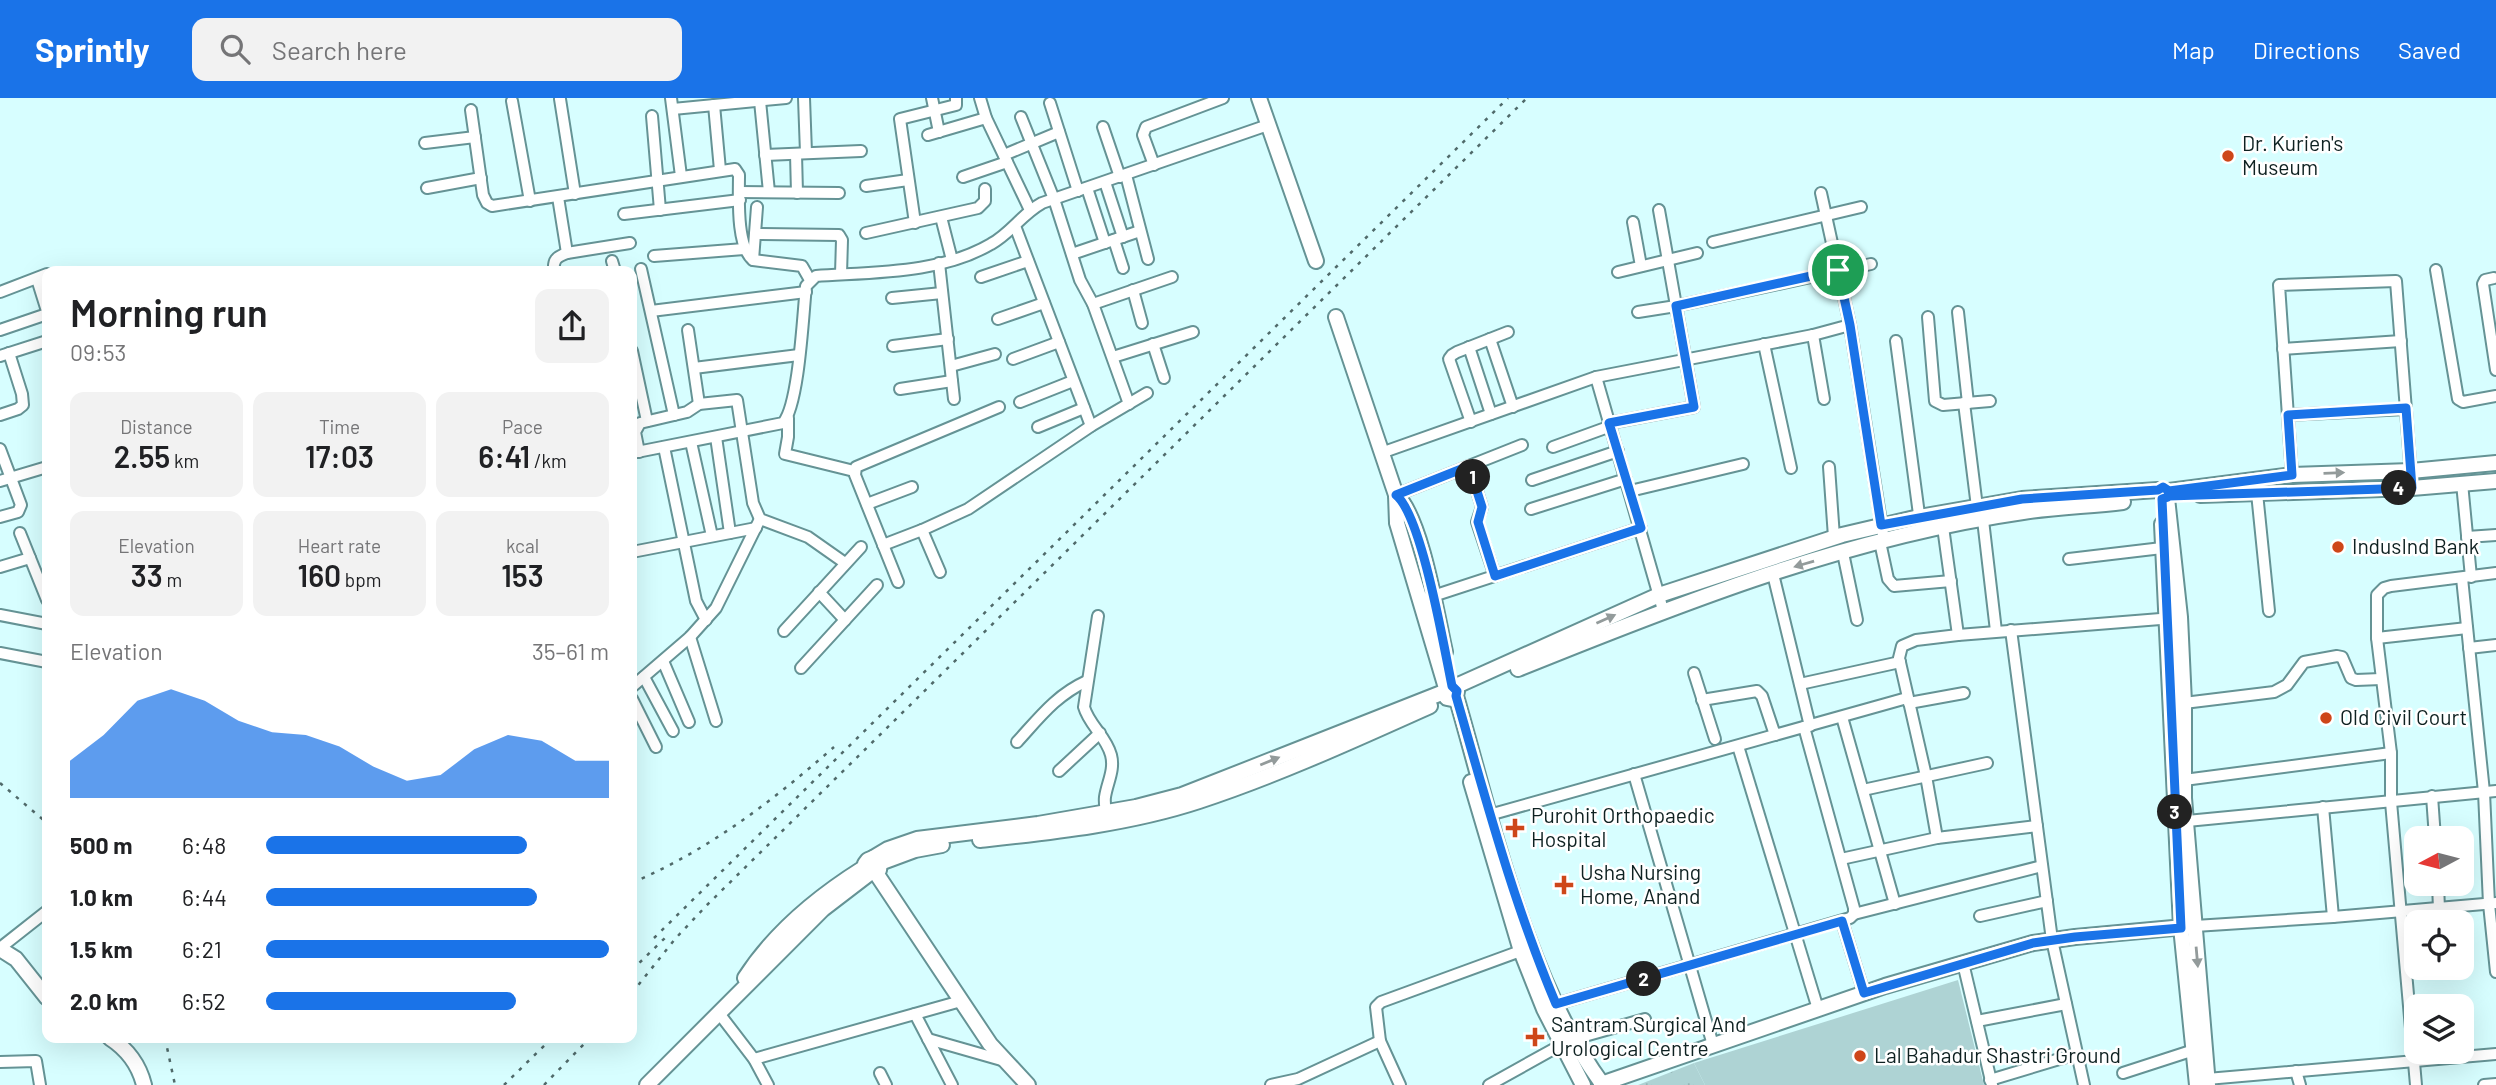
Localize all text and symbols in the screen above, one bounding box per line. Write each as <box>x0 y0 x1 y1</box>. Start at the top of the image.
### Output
search box <box>192 18 682 81</box>
text: Sprintly <box>35 29 150 69</box>
icon: search <box>216 30 254 68</box>
text: Search here <box>272 34 407 65</box>
text: Map <box>2172 35 2215 64</box>
text: Directions <box>2253 35 2360 64</box>
text: Saved <box>2398 35 2461 64</box>
place label: Dr. Kurien's Museum <box>2242 130 2343 179</box>
marker: Dr. Kurien's Museum <box>2220 148 2236 164</box>
pin <box>1808 240 1868 300</box>
icon: arrive <box>1819 251 1857 289</box>
text: Morning run <box>70 289 268 335</box>
button: share <box>535 289 609 363</box>
text: 09:53 <box>70 338 126 366</box>
text: Distance <box>120 415 193 438</box>
text: Time <box>319 415 360 438</box>
text: Pace <box>502 415 543 438</box>
text: 2.55 <box>114 438 170 474</box>
text: 17:03 <box>305 438 374 474</box>
text: 6:41 <box>478 438 530 474</box>
text: km <box>170 449 199 472</box>
text: /km <box>530 449 567 472</box>
pin: 1 <box>1456 460 1490 494</box>
text: 1 <box>1469 465 1476 488</box>
one-way arrow <box>2323 468 2345 479</box>
pin: 4 <box>2382 470 2416 506</box>
text: 4 <box>2393 476 2404 499</box>
place label: IndusInd Bank <box>2352 533 2479 558</box>
text: Elevation <box>118 534 195 557</box>
text: Heart rate <box>298 534 381 557</box>
text: kcal <box>506 534 539 557</box>
marker: IndusInd Bank <box>2330 539 2346 555</box>
text: 33 <box>131 557 163 593</box>
text: 160 <box>298 557 341 593</box>
text: 153 <box>501 557 544 593</box>
one-way arrow <box>1793 559 1814 569</box>
text: m <box>163 568 182 591</box>
text: bpm <box>341 568 381 591</box>
one-way arrow <box>1596 613 1616 625</box>
text: Elevation <box>70 637 163 665</box>
text: 35–61 m <box>532 637 609 665</box>
place label: Old Civil Court <box>2340 704 2467 729</box>
marker: Old Civil Court <box>2318 710 2334 726</box>
one-way arrow <box>1260 755 1280 767</box>
pin: 3 <box>2158 794 2192 830</box>
text: 3 <box>2169 800 2180 823</box>
place label: Purohit Orthopaedic Hospital <box>1531 802 1715 851</box>
marker: Purohit Orthopaedic Hospital <box>1505 818 1525 838</box>
north arrow <box>2404 826 2474 896</box>
map controls <box>2404 826 2474 1064</box>
text: 500 m <box>70 831 132 859</box>
text: 6:48 <box>182 831 226 859</box>
place label: Usha Nursing Home, Anand <box>1580 859 1701 908</box>
marker: Usha Nursing Home, Anand <box>1554 875 1574 895</box>
text: 1.0 km <box>70 883 133 911</box>
text: 6:44 <box>182 883 227 911</box>
button: locate <box>2404 910 2474 980</box>
text: 1.5 km <box>70 935 133 963</box>
text: 6:21 <box>182 935 222 963</box>
one-way arrow <box>2192 946 2203 968</box>
pin: 2 <box>1626 962 1662 996</box>
text: 2 <box>1638 967 1649 990</box>
text: 2.0 km <box>70 987 138 1015</box>
text: 6:52 <box>182 987 226 1015</box>
button: layers <box>2404 994 2474 1064</box>
place label: Santram Surgical And Urological Centre <box>1551 1011 1746 1060</box>
marker: Santram Surgical And Urological Centre <box>1525 1027 1545 1047</box>
place label: Lal Bahadur Shastri Ground <box>1874 1042 2121 1067</box>
marker: Lal Bahadur Shastri Ground <box>1852 1048 1868 1064</box>

